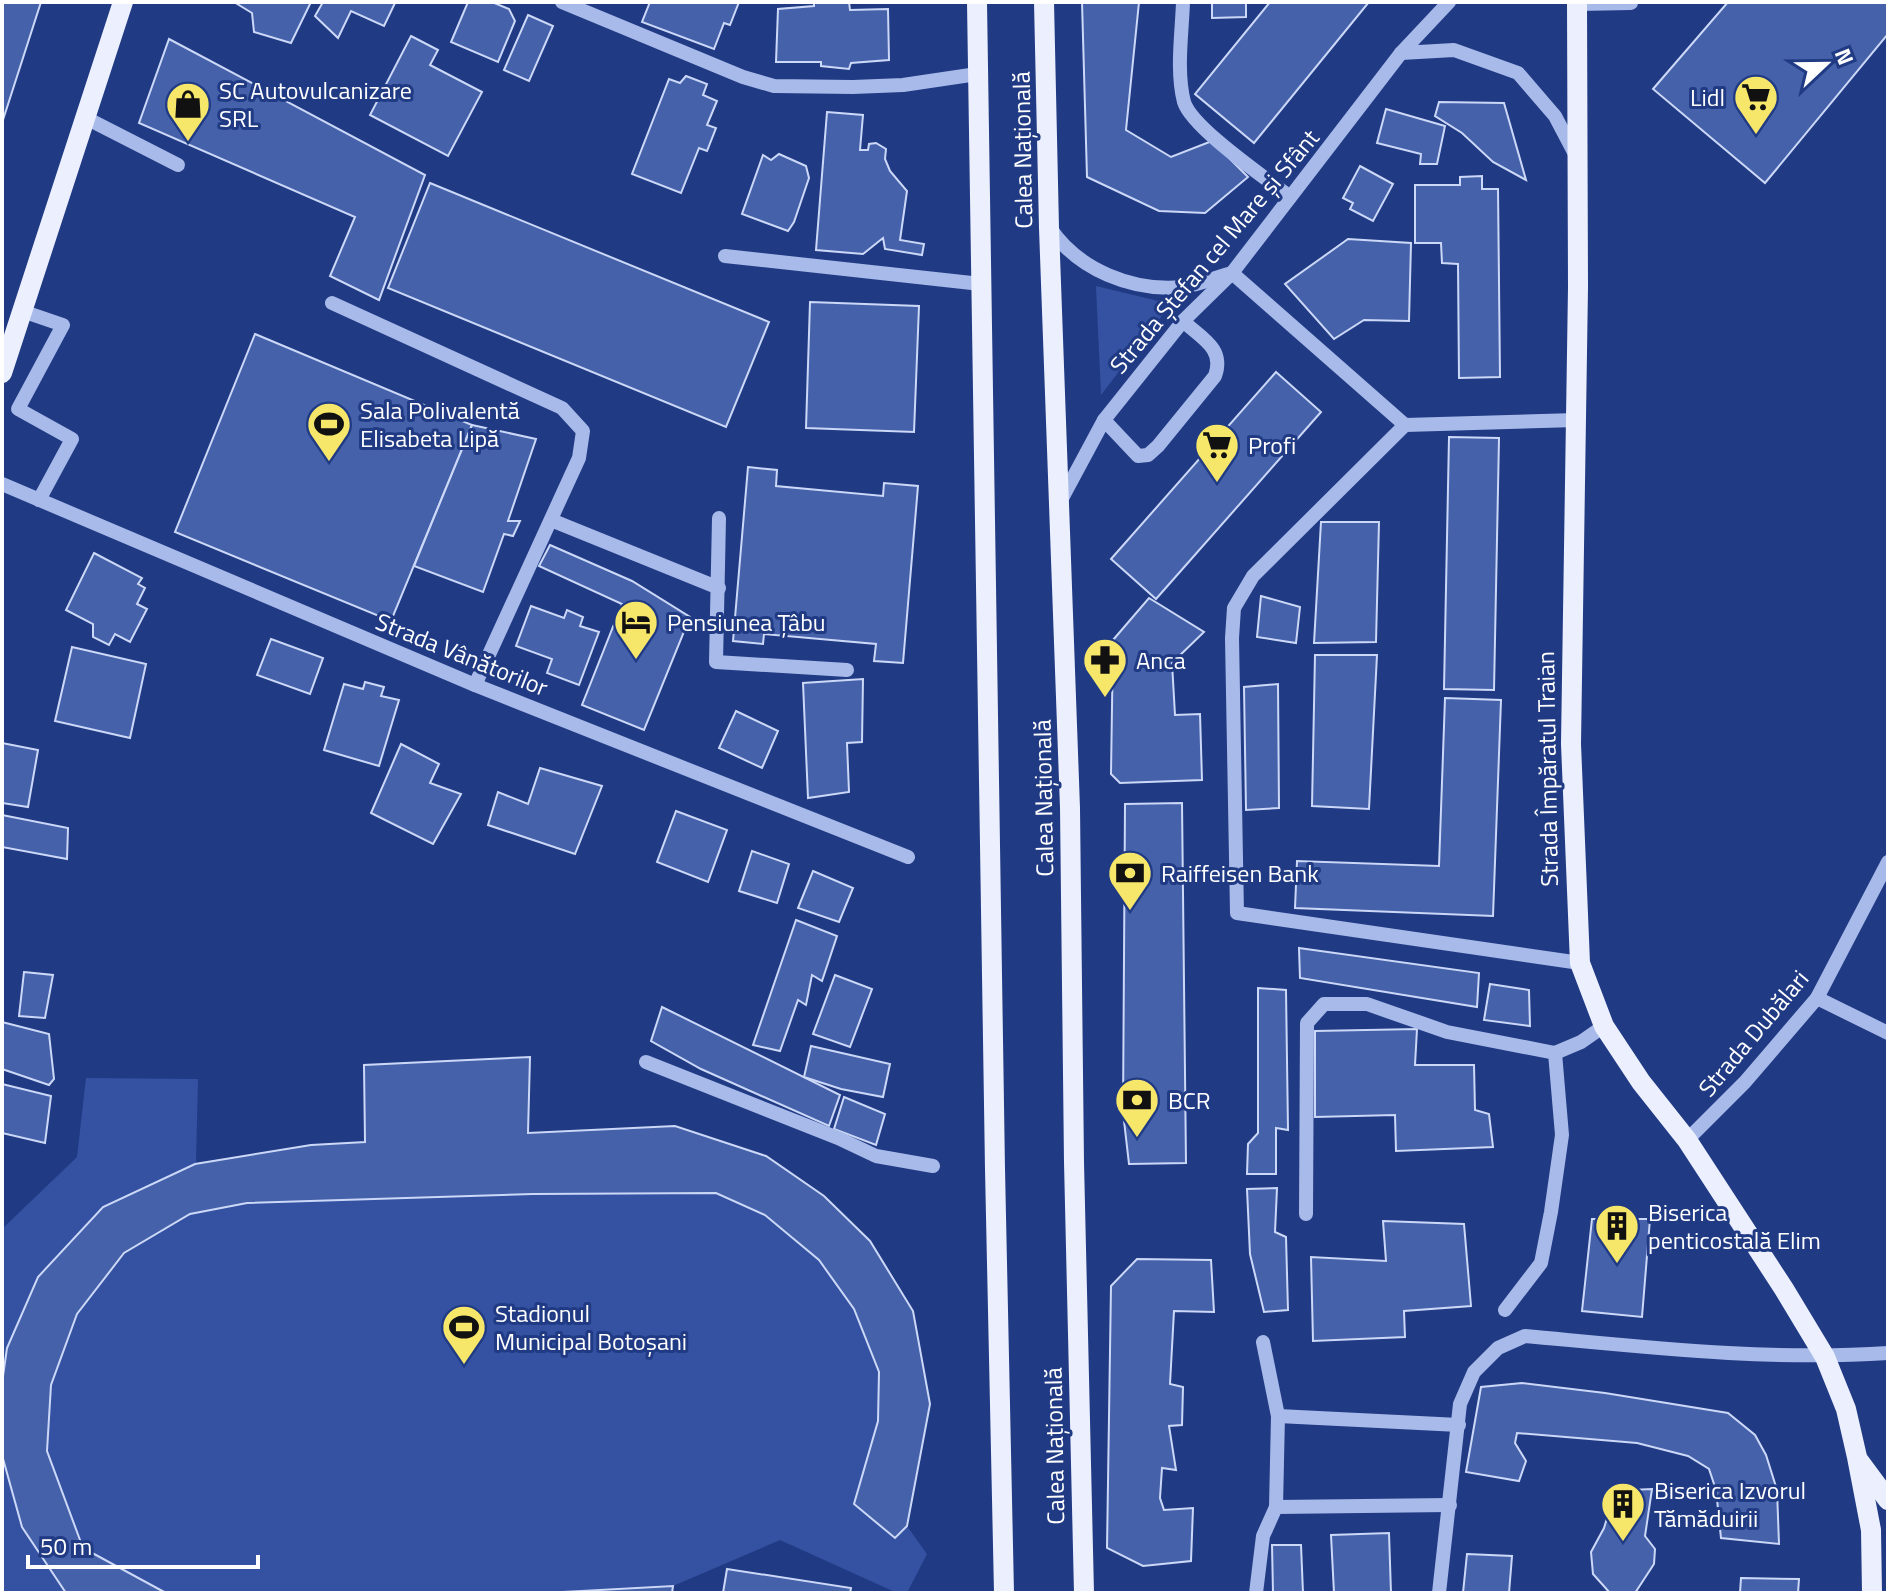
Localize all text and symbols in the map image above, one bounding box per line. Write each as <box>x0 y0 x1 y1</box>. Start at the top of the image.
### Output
north arrow <box>1786 24 1866 104</box>
text: N <box>1826 43 1863 70</box>
street label: Calea Națională <box>1003 71 1041 229</box>
place label: SC Autovulcanizare SRL <box>219 72 412 136</box>
supermarket icon: Lidl <box>1732 73 1780 136</box>
place label: Lidl <box>1690 79 1725 115</box>
shop icon: SC Autovulcanizare SRL <box>164 80 212 143</box>
street label: Strada Ștefan cel Mare și Sfânt <box>1101 120 1328 381</box>
place label: Sala Polivalentă Elisabeta Lipă <box>360 392 520 456</box>
sports icon: Sala Polivalentă Elisabeta Lipă <box>305 400 353 463</box>
supermarket icon: Profi <box>1193 421 1241 484</box>
place label: Profi <box>1248 427 1296 463</box>
hotel icon: Pensiunea Țâbu <box>612 598 660 661</box>
street label: Strada Vânătorilor <box>370 603 554 705</box>
place label: Pensiunea Țâbu <box>667 604 826 640</box>
pharmacy icon: Anca <box>1081 636 1129 699</box>
place label: Anca <box>1136 642 1186 678</box>
street label: Strada Împăratul Traian <box>1527 651 1567 887</box>
street label: Calea Națională <box>1024 719 1062 877</box>
bank icon: Raiffeisen Bank <box>1106 849 1154 912</box>
place label: Raiffeisen Bank <box>1161 855 1319 891</box>
street label: Strada Dubălari <box>1689 962 1817 1104</box>
bank icon: BCR <box>1113 1076 1161 1139</box>
place label: BCR <box>1168 1082 1211 1118</box>
place label: Biserica penticostală Elim <box>1648 1194 1821 1258</box>
building icon: Biserica penticostală Elim <box>1593 1202 1641 1265</box>
place label: Stadionul Municipal Botoșani <box>495 1295 687 1359</box>
sports icon: Stadionul Municipal Botoșani <box>440 1303 488 1366</box>
street label: Calea Națională <box>1035 1367 1073 1525</box>
place label: Biserica Izvorul Tămăduirii <box>1654 1472 1806 1536</box>
building icon: Biserica Izvorul Tămăduirii <box>1599 1480 1647 1543</box>
scale bar <box>28 1519 258 1569</box>
text: 50 m <box>40 1528 92 1564</box>

